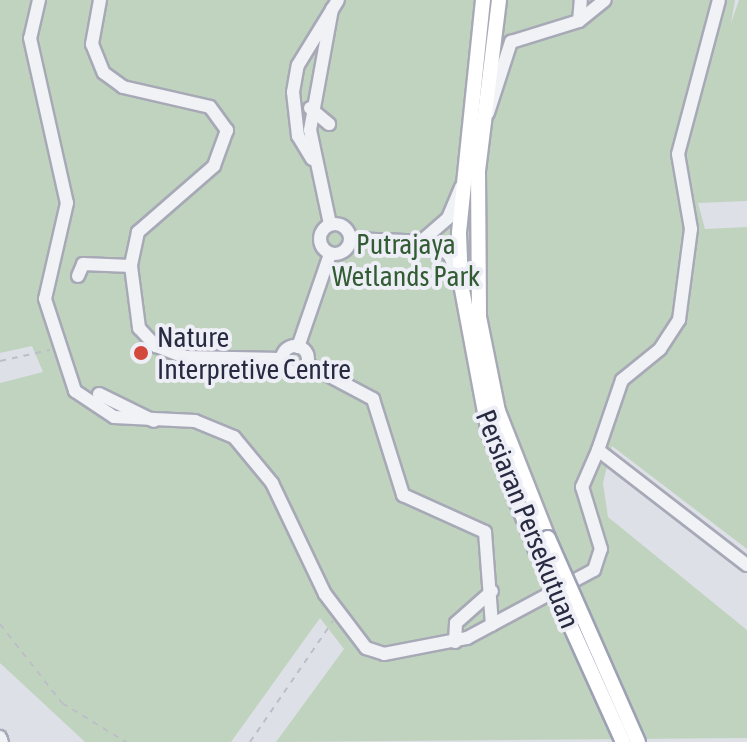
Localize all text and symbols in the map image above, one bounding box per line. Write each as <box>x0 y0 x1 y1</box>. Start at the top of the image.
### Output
park label: Putrajaya Wetlands Park <box>332 227 480 293</box>
place label: Nature Interpretive Centre <box>157 320 351 386</box>
marker: Nature Interpretive Centre <box>132 344 150 362</box>
street label: Persiaran Persekutuan <box>469 405 587 633</box>

